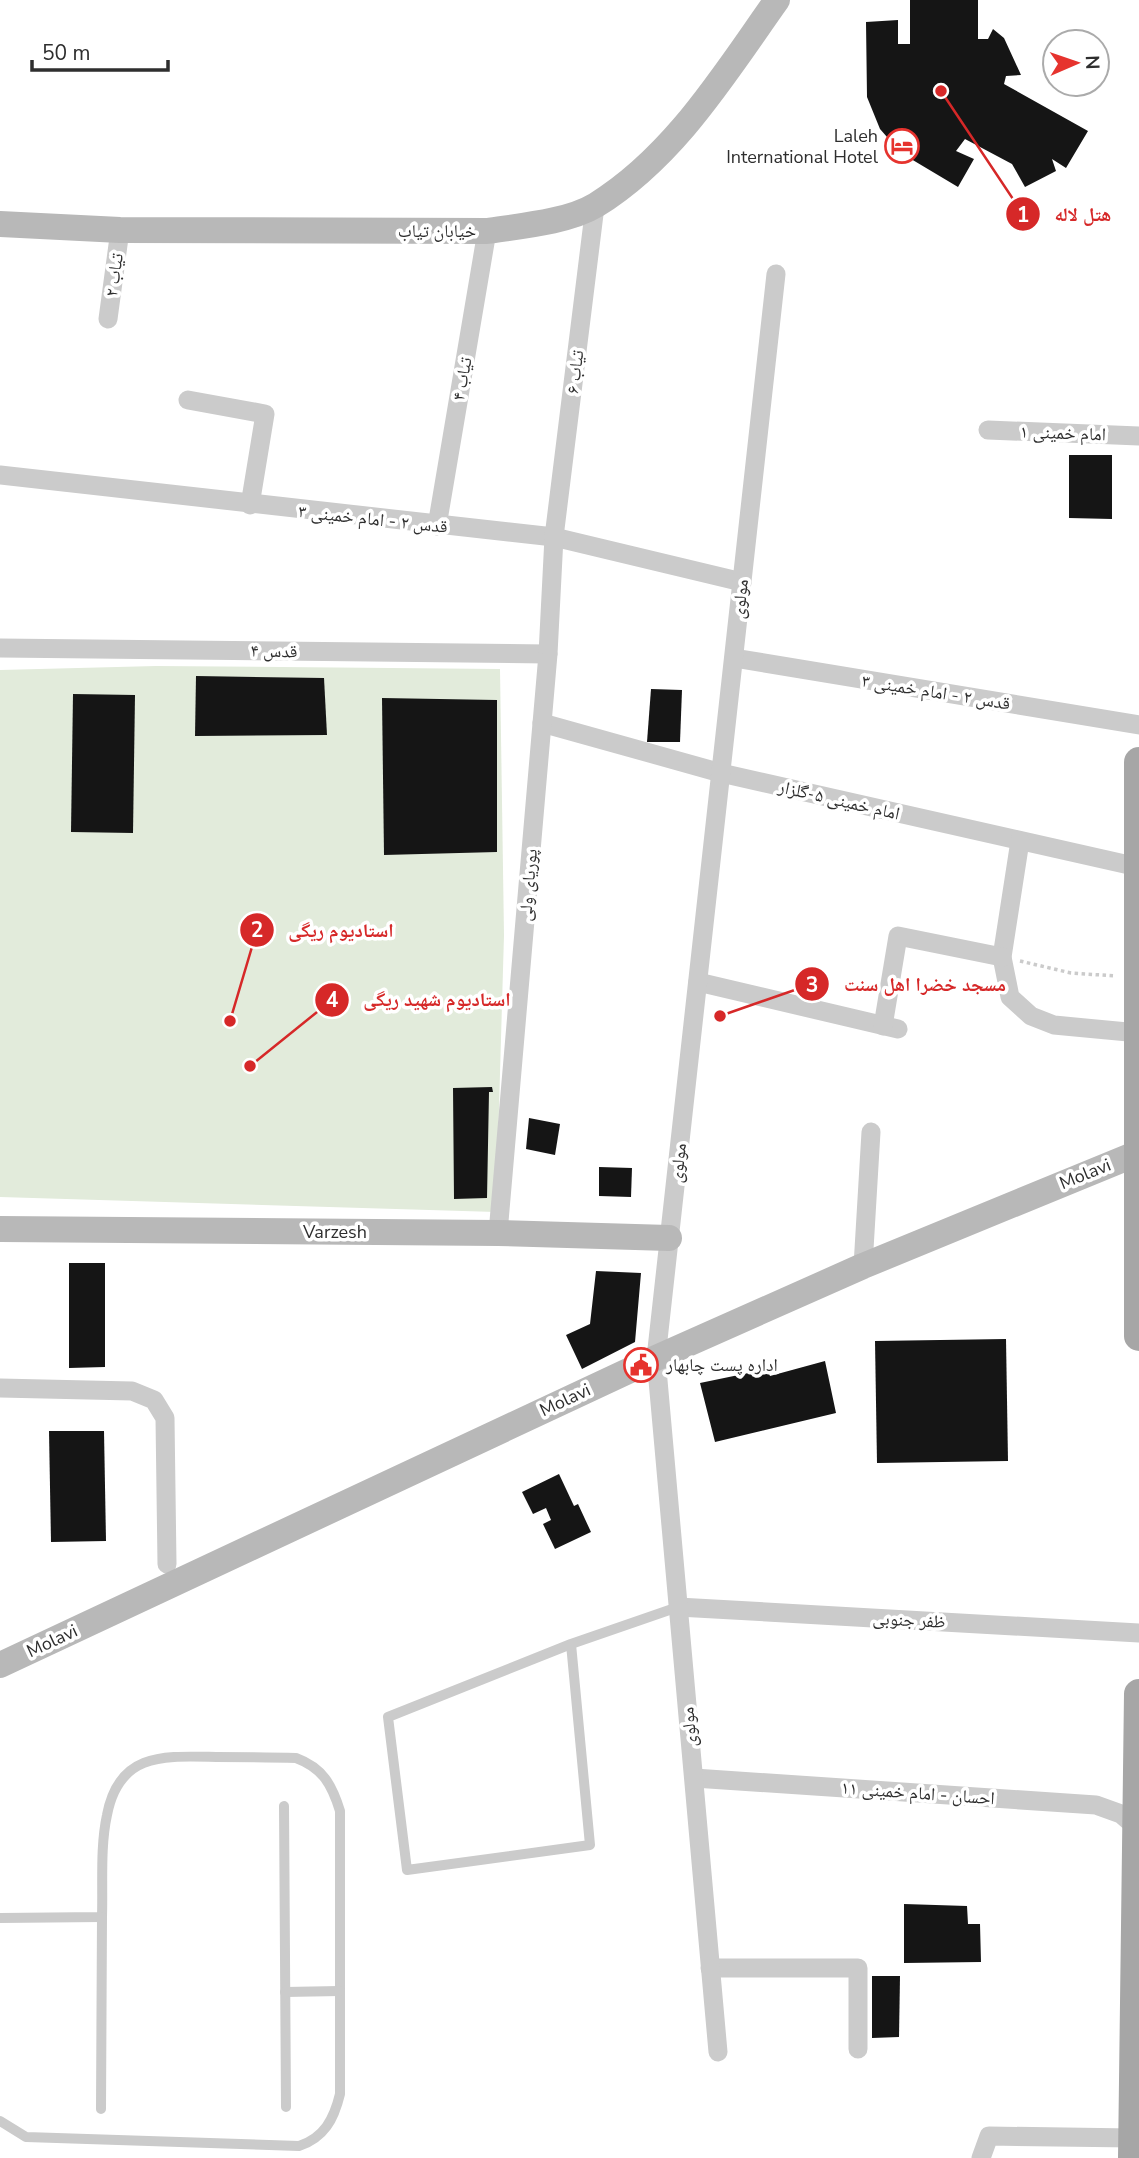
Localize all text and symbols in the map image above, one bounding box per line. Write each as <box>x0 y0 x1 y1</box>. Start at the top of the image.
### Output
scale bar <box>32 28 168 72</box>
north arrow <box>1041 28 1111 98</box>
text: 50 m <box>42 39 91 67</box>
text: N <box>1079 55 1105 70</box>
place label: Laleh International Hotel <box>726 124 879 169</box>
hotel icon: Laleh International Hotel <box>883 127 921 165</box>
callout: هتل لاله <box>1005 194 1125 234</box>
text: 1 <box>1017 201 1029 229</box>
text: هتل لاله <box>1055 202 1111 228</box>
street label: خیابان تیاب <box>398 219 476 243</box>
street label: تیاب ۲ <box>99 252 129 298</box>
street label: تیاب ۶ <box>560 349 590 395</box>
street label: تیاب ۴ <box>446 355 478 403</box>
street label: امام خمینی ۱ <box>1020 420 1106 446</box>
street label: قدس ۲ - امام خمینی ۳ <box>297 499 449 539</box>
street label: مولوی <box>726 578 754 620</box>
street label: قدس ۴ <box>250 639 298 663</box>
street label: قدس ۲ - امام خمینی ۳ <box>860 668 1012 716</box>
street label: امام خمینی ۵-گلزار <box>775 774 902 826</box>
street label: پوریای ولی <box>513 848 543 922</box>
callout: استادیوم ریگی <box>239 910 408 950</box>
text: 2 <box>251 916 263 944</box>
text: استادیوم ریگی <box>288 918 394 944</box>
callout: مسجد خضرا اهل سنت <box>795 964 1020 1004</box>
text: 3 <box>806 971 818 999</box>
text: مسجد خضرا اهل سنت <box>844 972 1006 998</box>
callout: استادیوم شهید ریگی <box>315 980 525 1020</box>
text: 4 <box>326 986 339 1014</box>
text: استادیوم شهید ریگی <box>363 987 511 1013</box>
street label: مولوی <box>664 1142 692 1184</box>
street label: Molavi <box>1056 1153 1114 1195</box>
street label: Varzesh <box>302 1220 367 1244</box>
public building icon: اداره پست چابهار <box>622 1346 660 1384</box>
place label: اداره پست چابهار <box>665 1353 778 1377</box>
street label: Molavi <box>536 1378 594 1422</box>
street label: ظفر جنوبی <box>872 1606 946 1634</box>
street label: Molavi <box>23 1619 81 1663</box>
street label: مولوی <box>675 1706 703 1748</box>
street label: احسان - امام خمینی ۱۱ <box>840 1776 996 1810</box>

